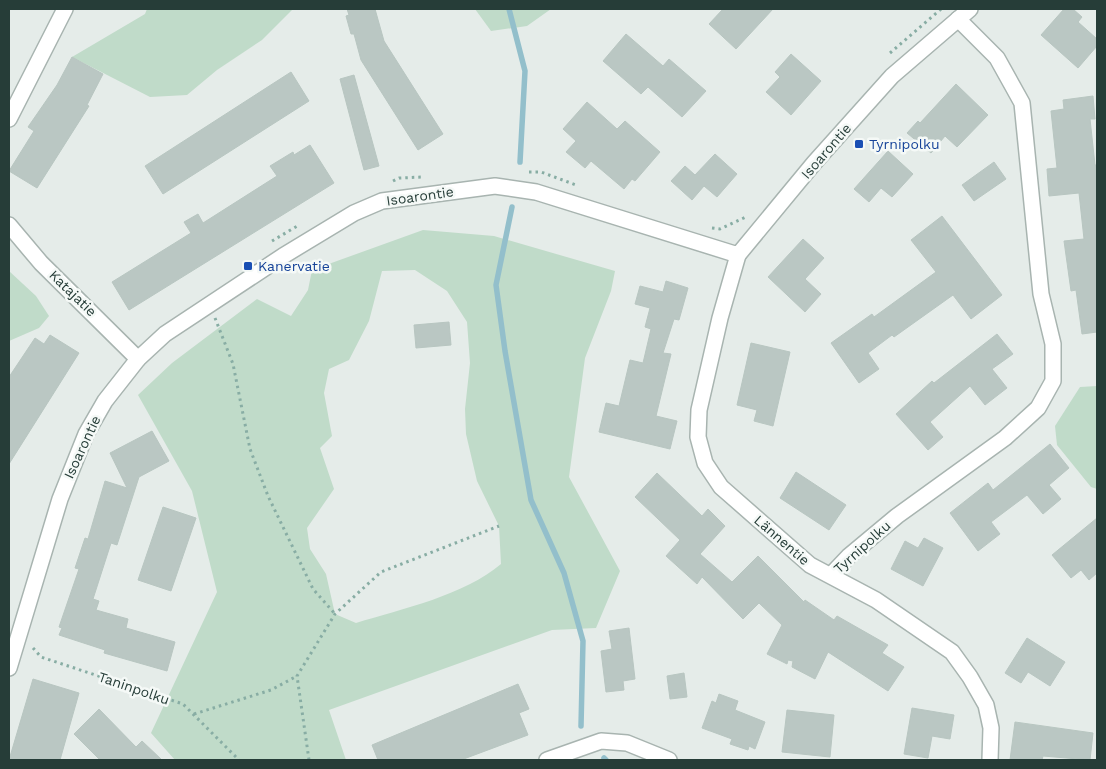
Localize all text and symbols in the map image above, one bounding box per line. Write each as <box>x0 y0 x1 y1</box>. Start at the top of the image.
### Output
street label: Isoarontie <box>798 120 854 182</box>
place label: Tyrnipolku <box>869 136 940 152</box>
marker: Tyrnipolku <box>853 138 865 150</box>
street label: Isoarontie <box>385 183 455 209</box>
place label: Kanervatie <box>258 258 330 274</box>
marker: Kanervatie <box>242 260 254 272</box>
street label: Katajatie <box>46 267 100 319</box>
street label: Isoarontie <box>60 413 104 481</box>
street label: Lännentie <box>751 512 813 568</box>
street label: Tyrnipolku <box>830 517 894 577</box>
street label: Taninpolku <box>96 668 172 708</box>

